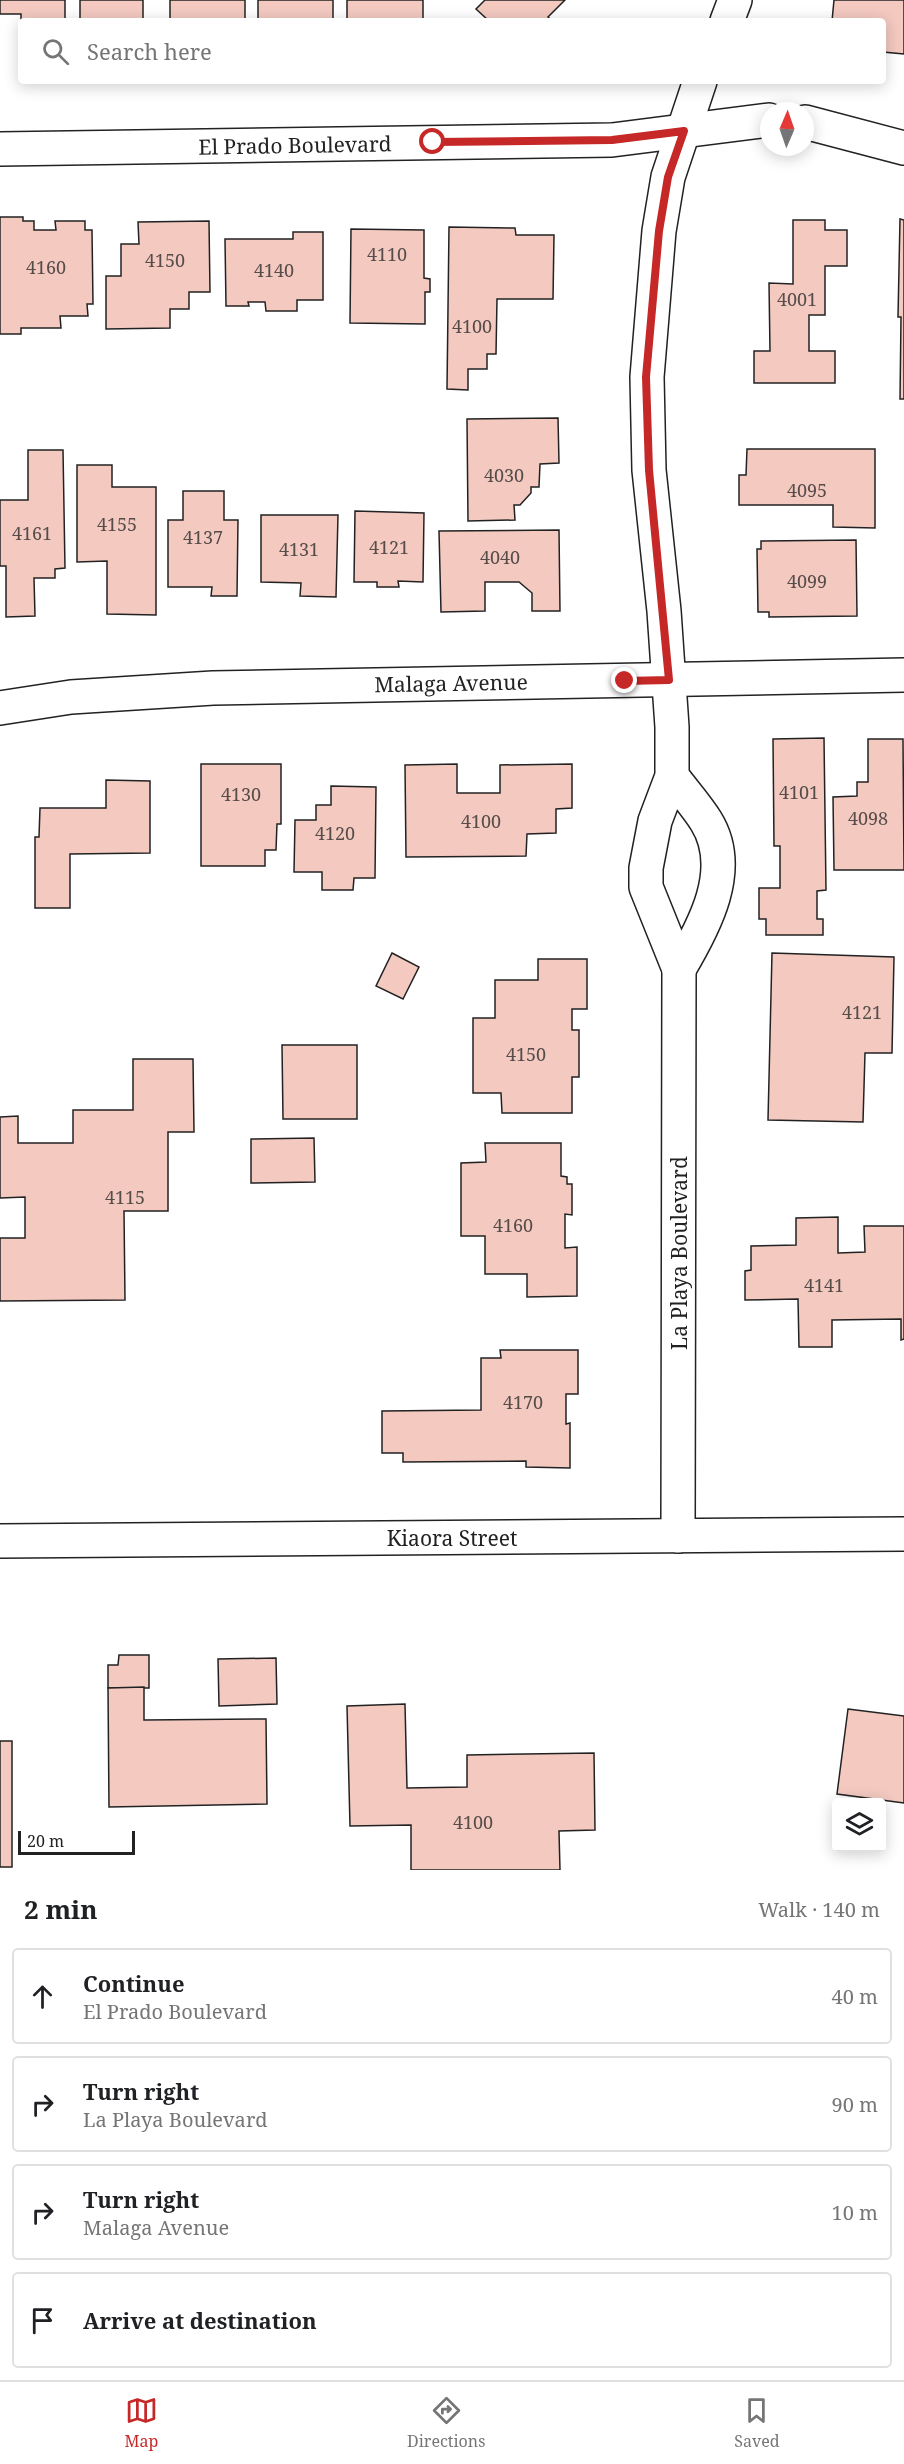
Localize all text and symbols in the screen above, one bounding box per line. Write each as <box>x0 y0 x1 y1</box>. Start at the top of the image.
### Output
search box <box>18 18 886 84</box>
icon: search <box>39 35 72 68</box>
text: Search here <box>87 36 212 66</box>
north arrow <box>760 102 814 156</box>
route start <box>419 128 445 154</box>
street label: El Prado Boulevard <box>198 129 392 161</box>
house number: 4110 <box>367 242 407 266</box>
house number: 4150 <box>145 248 185 272</box>
house number: 4160 <box>26 255 66 279</box>
house number: 4140 <box>254 258 294 282</box>
house number: 4001 <box>777 287 817 311</box>
house number: 4100 <box>452 314 492 338</box>
house number: 4030 <box>484 463 524 487</box>
house number: 4095 <box>787 478 827 502</box>
house number: 4155 <box>97 512 137 536</box>
house number: 4161 <box>12 521 52 545</box>
house number: 4137 <box>183 525 223 549</box>
house number: 4121 <box>369 535 409 559</box>
house number: 4131 <box>279 537 319 561</box>
house number: 4040 <box>480 545 520 569</box>
house number: 4099 <box>787 569 827 593</box>
route end <box>611 667 637 693</box>
street label: Malaga Avenue <box>374 668 528 698</box>
house number: 4101 <box>779 780 819 804</box>
house number: 4130 <box>221 782 261 806</box>
house number: 4098 <box>848 806 888 830</box>
house number: 4100 <box>461 809 501 833</box>
house number: 4120 <box>315 821 355 845</box>
house number: 4121 <box>842 1000 882 1024</box>
house number: 4150 <box>506 1042 546 1066</box>
street label: La Playa Boulevard <box>665 1156 693 1350</box>
house number: 4115 <box>105 1185 145 1209</box>
house number: 4160 <box>493 1213 533 1237</box>
house number: 4141 <box>804 1273 844 1297</box>
house number: 4170 <box>503 1390 543 1414</box>
street label: Kiaora Street <box>387 1524 517 1552</box>
map controls <box>832 1798 886 1852</box>
button: layers <box>832 1798 886 1852</box>
house number: 4100 <box>453 1810 493 1834</box>
scale bar <box>18 1828 135 1856</box>
text: 20 m <box>27 1830 64 1852</box>
text: 2 min <box>24 1891 98 1927</box>
text: Walk · 140 m <box>758 1896 880 1923</box>
text: Continue <box>83 1968 185 1998</box>
icon: ahead <box>26 1980 59 2013</box>
text: 40 m <box>832 1983 878 2010</box>
text: El Prado Boulevard <box>83 1998 267 2025</box>
text: Turn right <box>83 2076 199 2106</box>
icon: right <box>26 2088 59 2121</box>
text: 90 m <box>832 2091 878 2118</box>
text: La Playa Boulevard <box>83 2106 268 2133</box>
text: Turn right <box>83 2184 199 2214</box>
icon: right <box>26 2196 59 2229</box>
text: 10 m <box>832 2199 878 2226</box>
text: Malaga Avenue <box>83 2214 229 2241</box>
icon: arrive <box>26 2304 59 2337</box>
text: Arrive at destination <box>83 2305 317 2335</box>
tab: Map <box>124 2394 158 2452</box>
tab: Directions <box>407 2394 485 2452</box>
tab: Saved <box>734 2394 780 2452</box>

